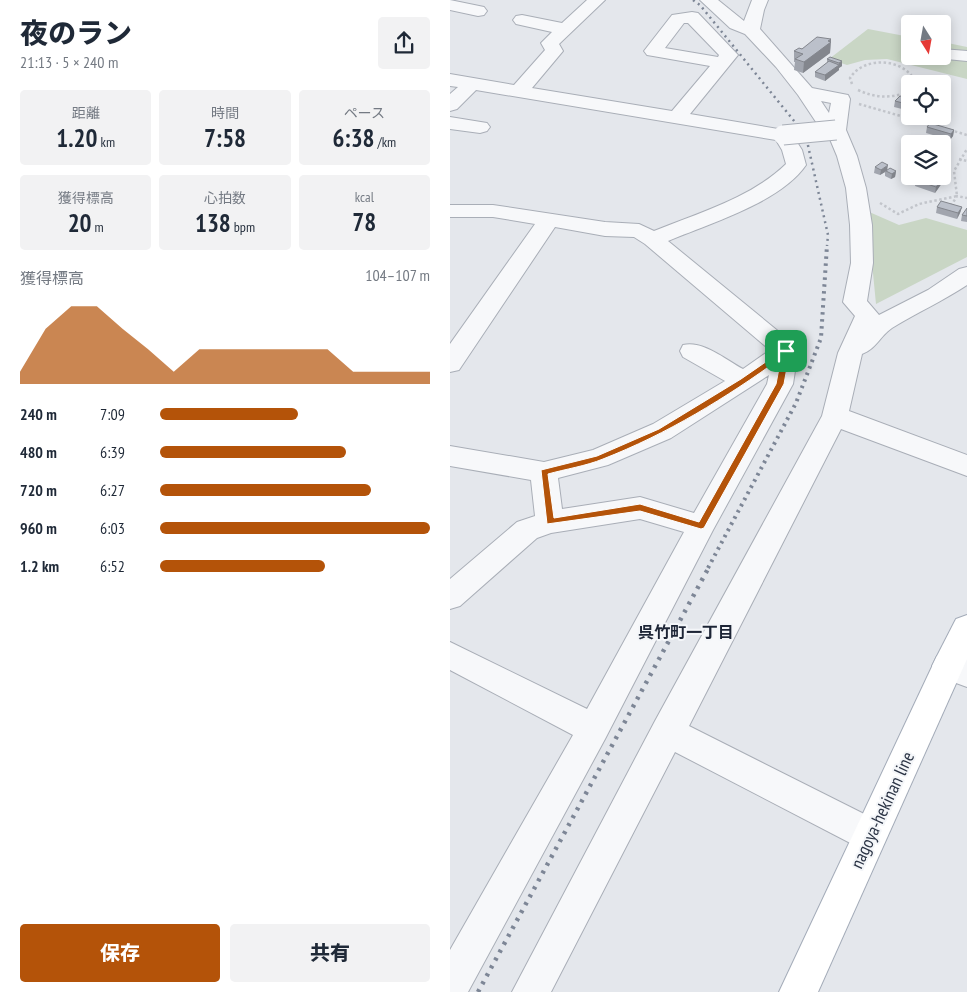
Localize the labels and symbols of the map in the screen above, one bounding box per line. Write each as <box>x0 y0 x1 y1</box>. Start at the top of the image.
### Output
north arrow <box>901 15 951 65</box>
pin <box>765 330 807 372</box>
district label: 呉竹町一丁目 <box>638 622 734 642</box>
street label: nagoya-hekinan line <box>845 748 919 872</box>

